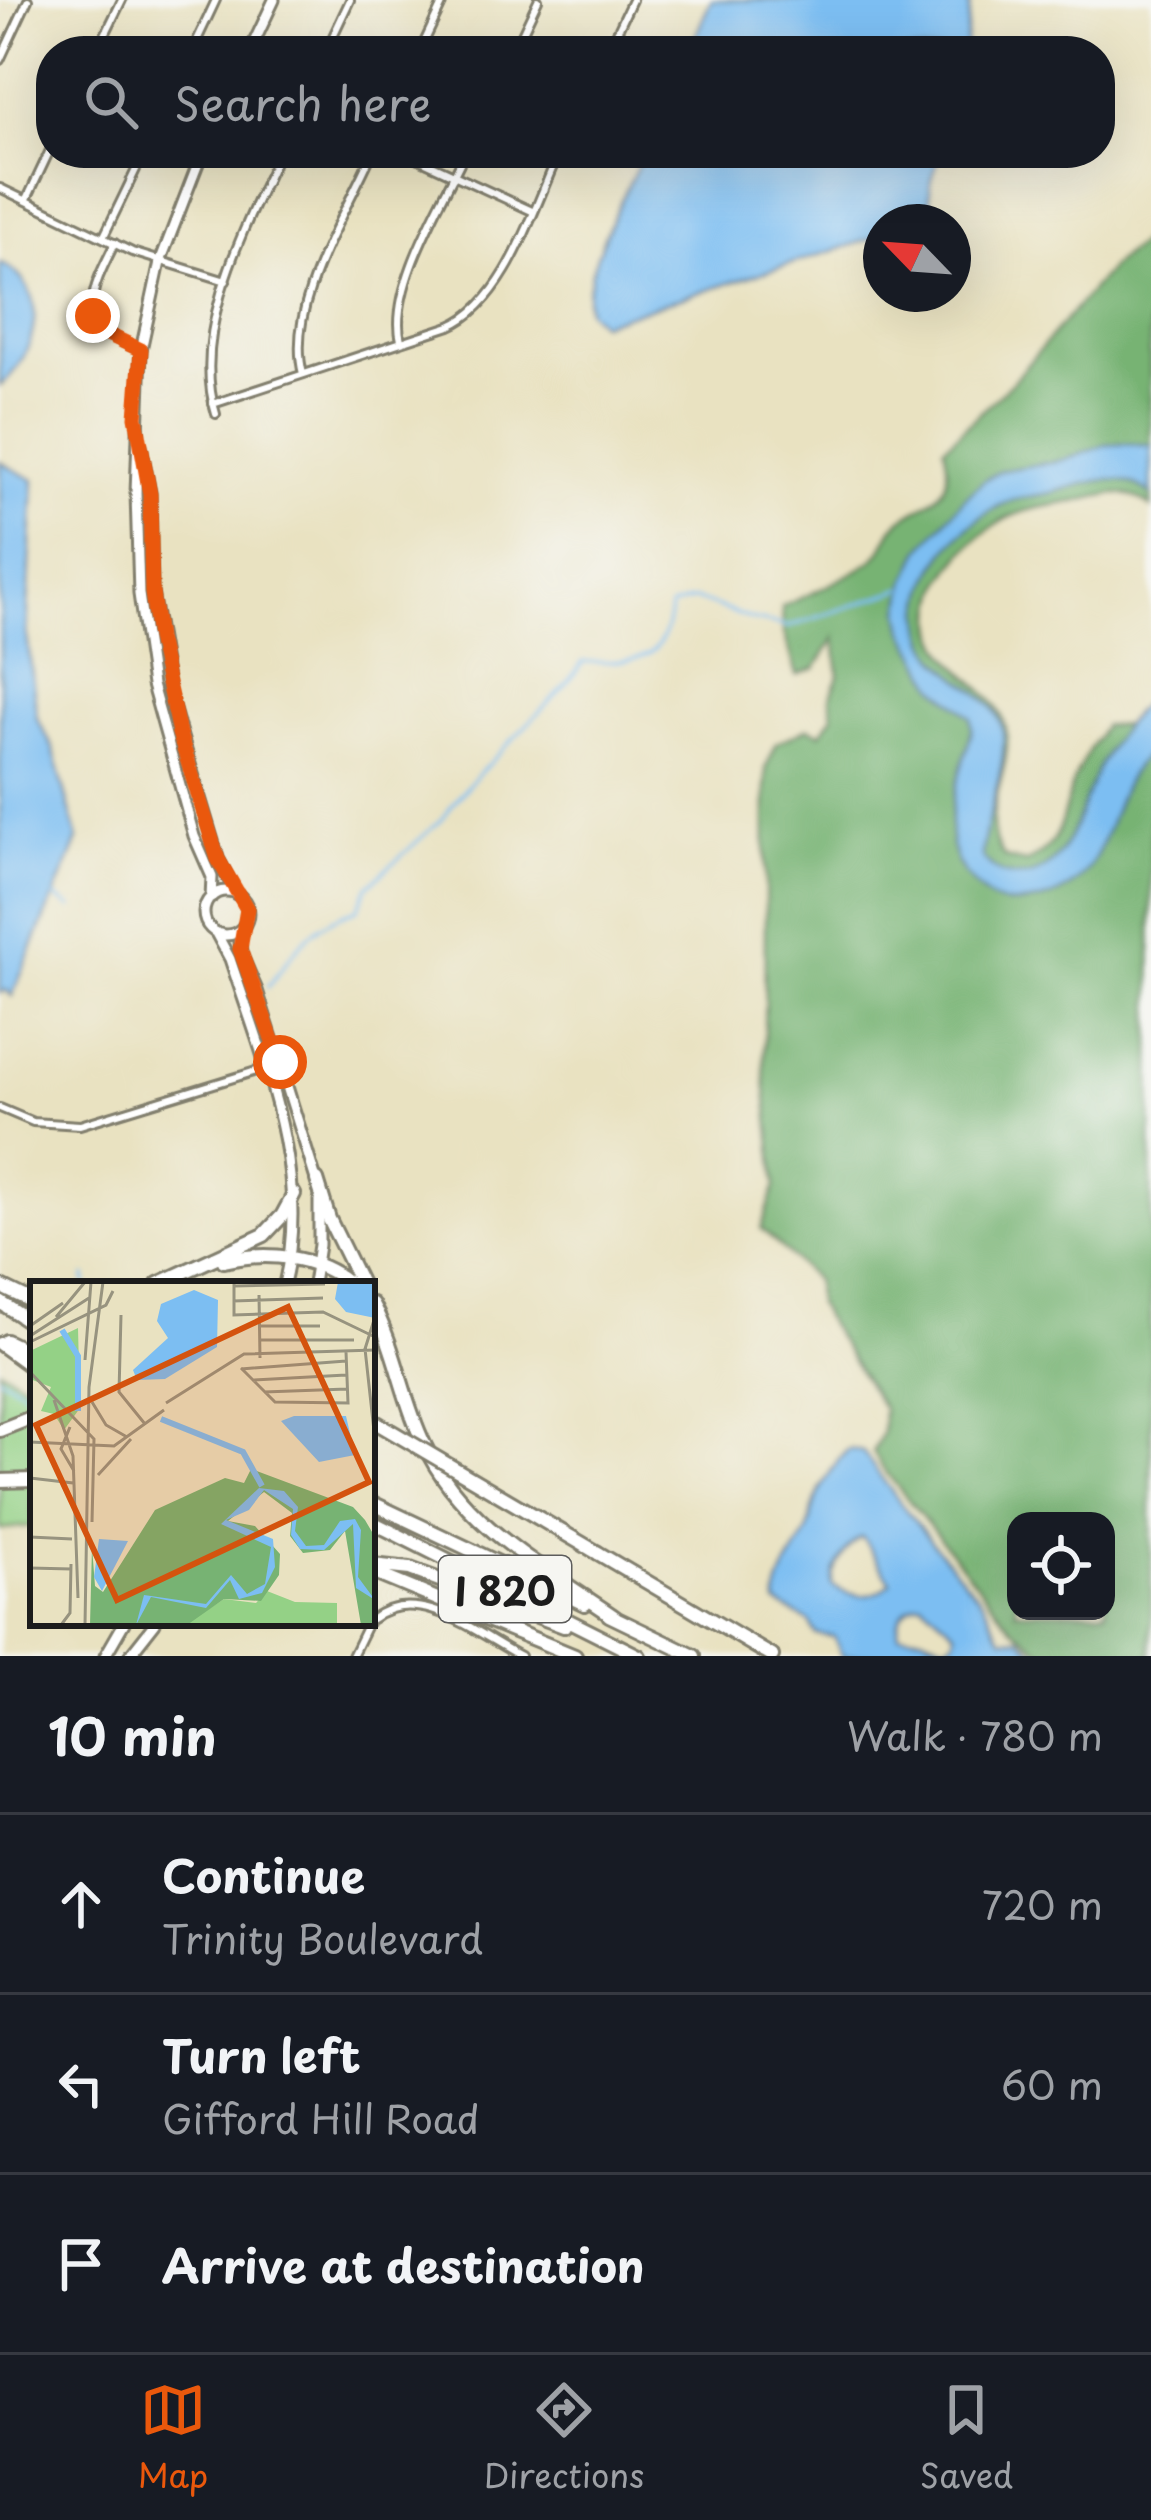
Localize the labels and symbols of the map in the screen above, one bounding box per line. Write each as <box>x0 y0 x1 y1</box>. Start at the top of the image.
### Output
north arrow <box>863 204 971 312</box>
route end <box>66 289 120 343</box>
route start <box>253 1035 307 1089</box>
inset map <box>30 1281 375 1626</box>
road number: I 820 <box>439 1556 571 1622</box>

